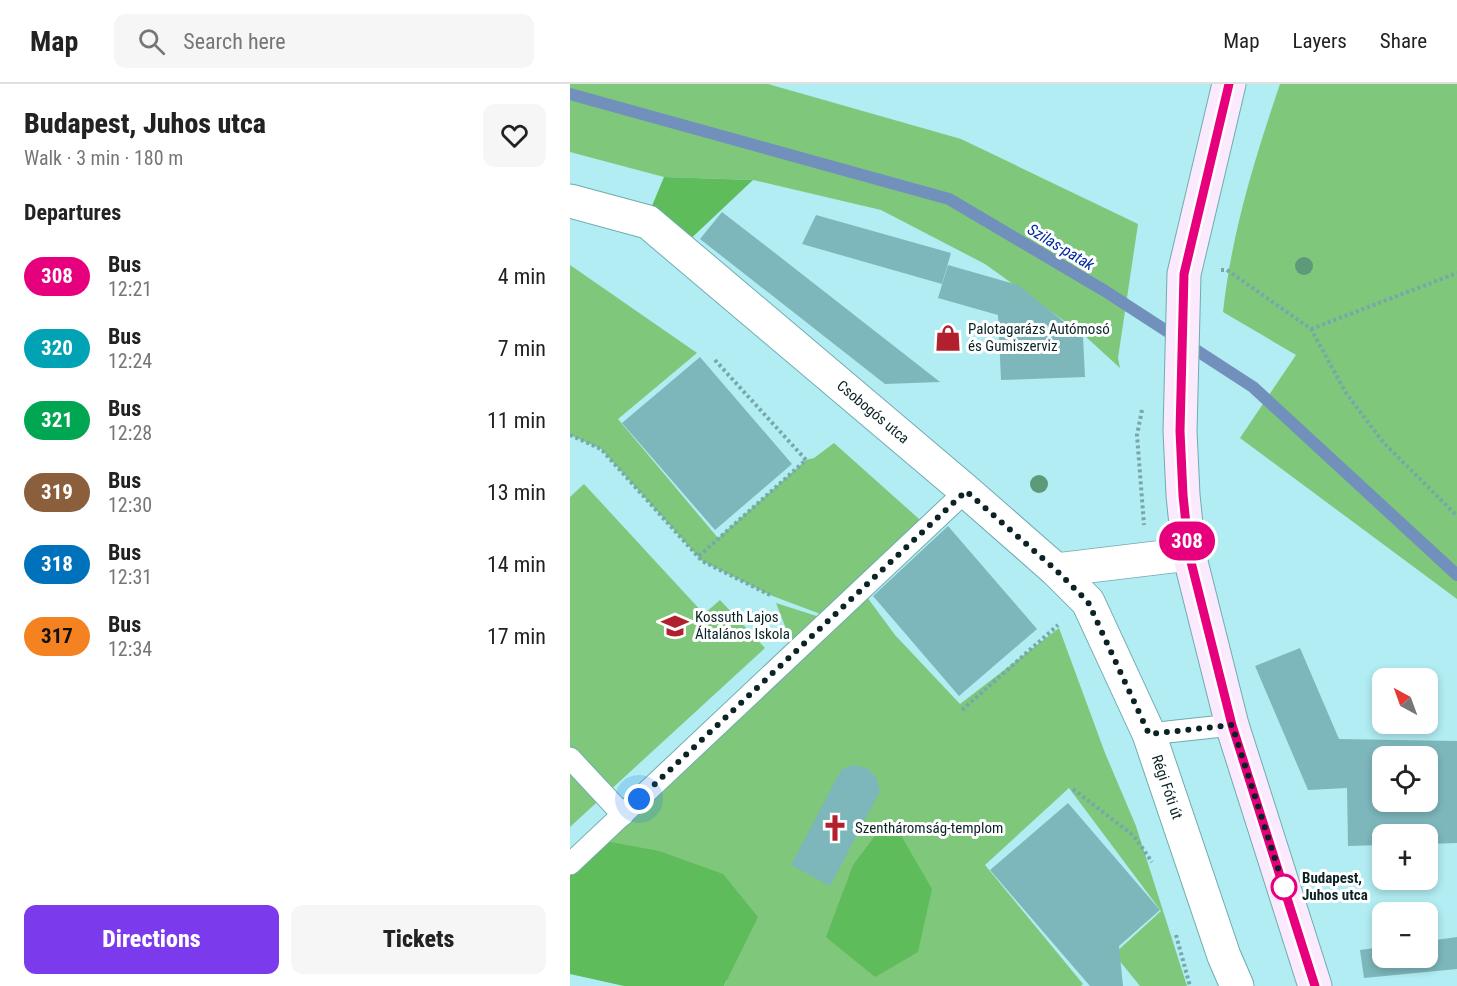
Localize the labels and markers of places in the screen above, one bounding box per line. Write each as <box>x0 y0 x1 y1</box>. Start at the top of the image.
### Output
place label: Palotagarázs Autómosó és Gumiszerviz <box>968 320 1110 355</box>
shop icon: Palotagarázs Autómosó és Gumiszerviz <box>933 323 963 353</box>
place label: Kossuth Lajos Általános Iskola <box>695 608 790 643</box>
school or university icon: Kossuth Lajos Általános Iskola <box>660 611 690 641</box>
church icon: Szentháromság-templom <box>820 813 850 843</box>
place label: Szentháromság-templom <box>855 819 1003 837</box>
place label: Budapest, Juhos utca <box>1302 869 1368 904</box>
marker: Budapest, Juhos utca <box>1271 874 1297 900</box>

